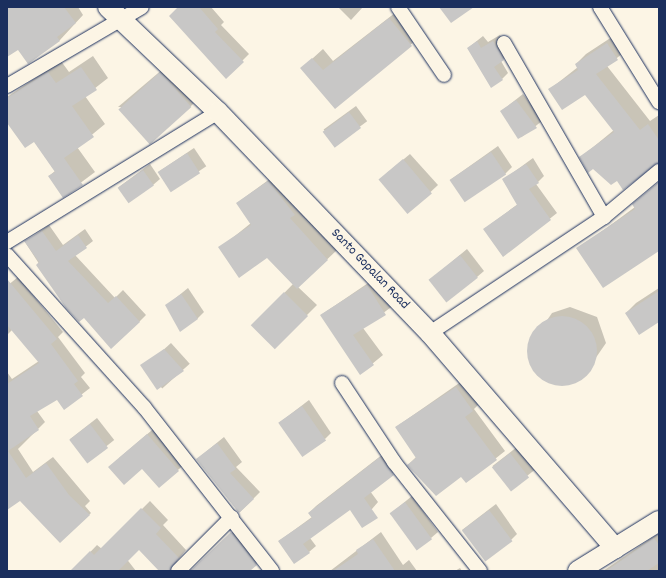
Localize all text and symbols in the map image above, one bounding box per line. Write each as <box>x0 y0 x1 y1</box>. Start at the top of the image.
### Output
street label: Santo Gopalan Road <box>327 225 413 313</box>

